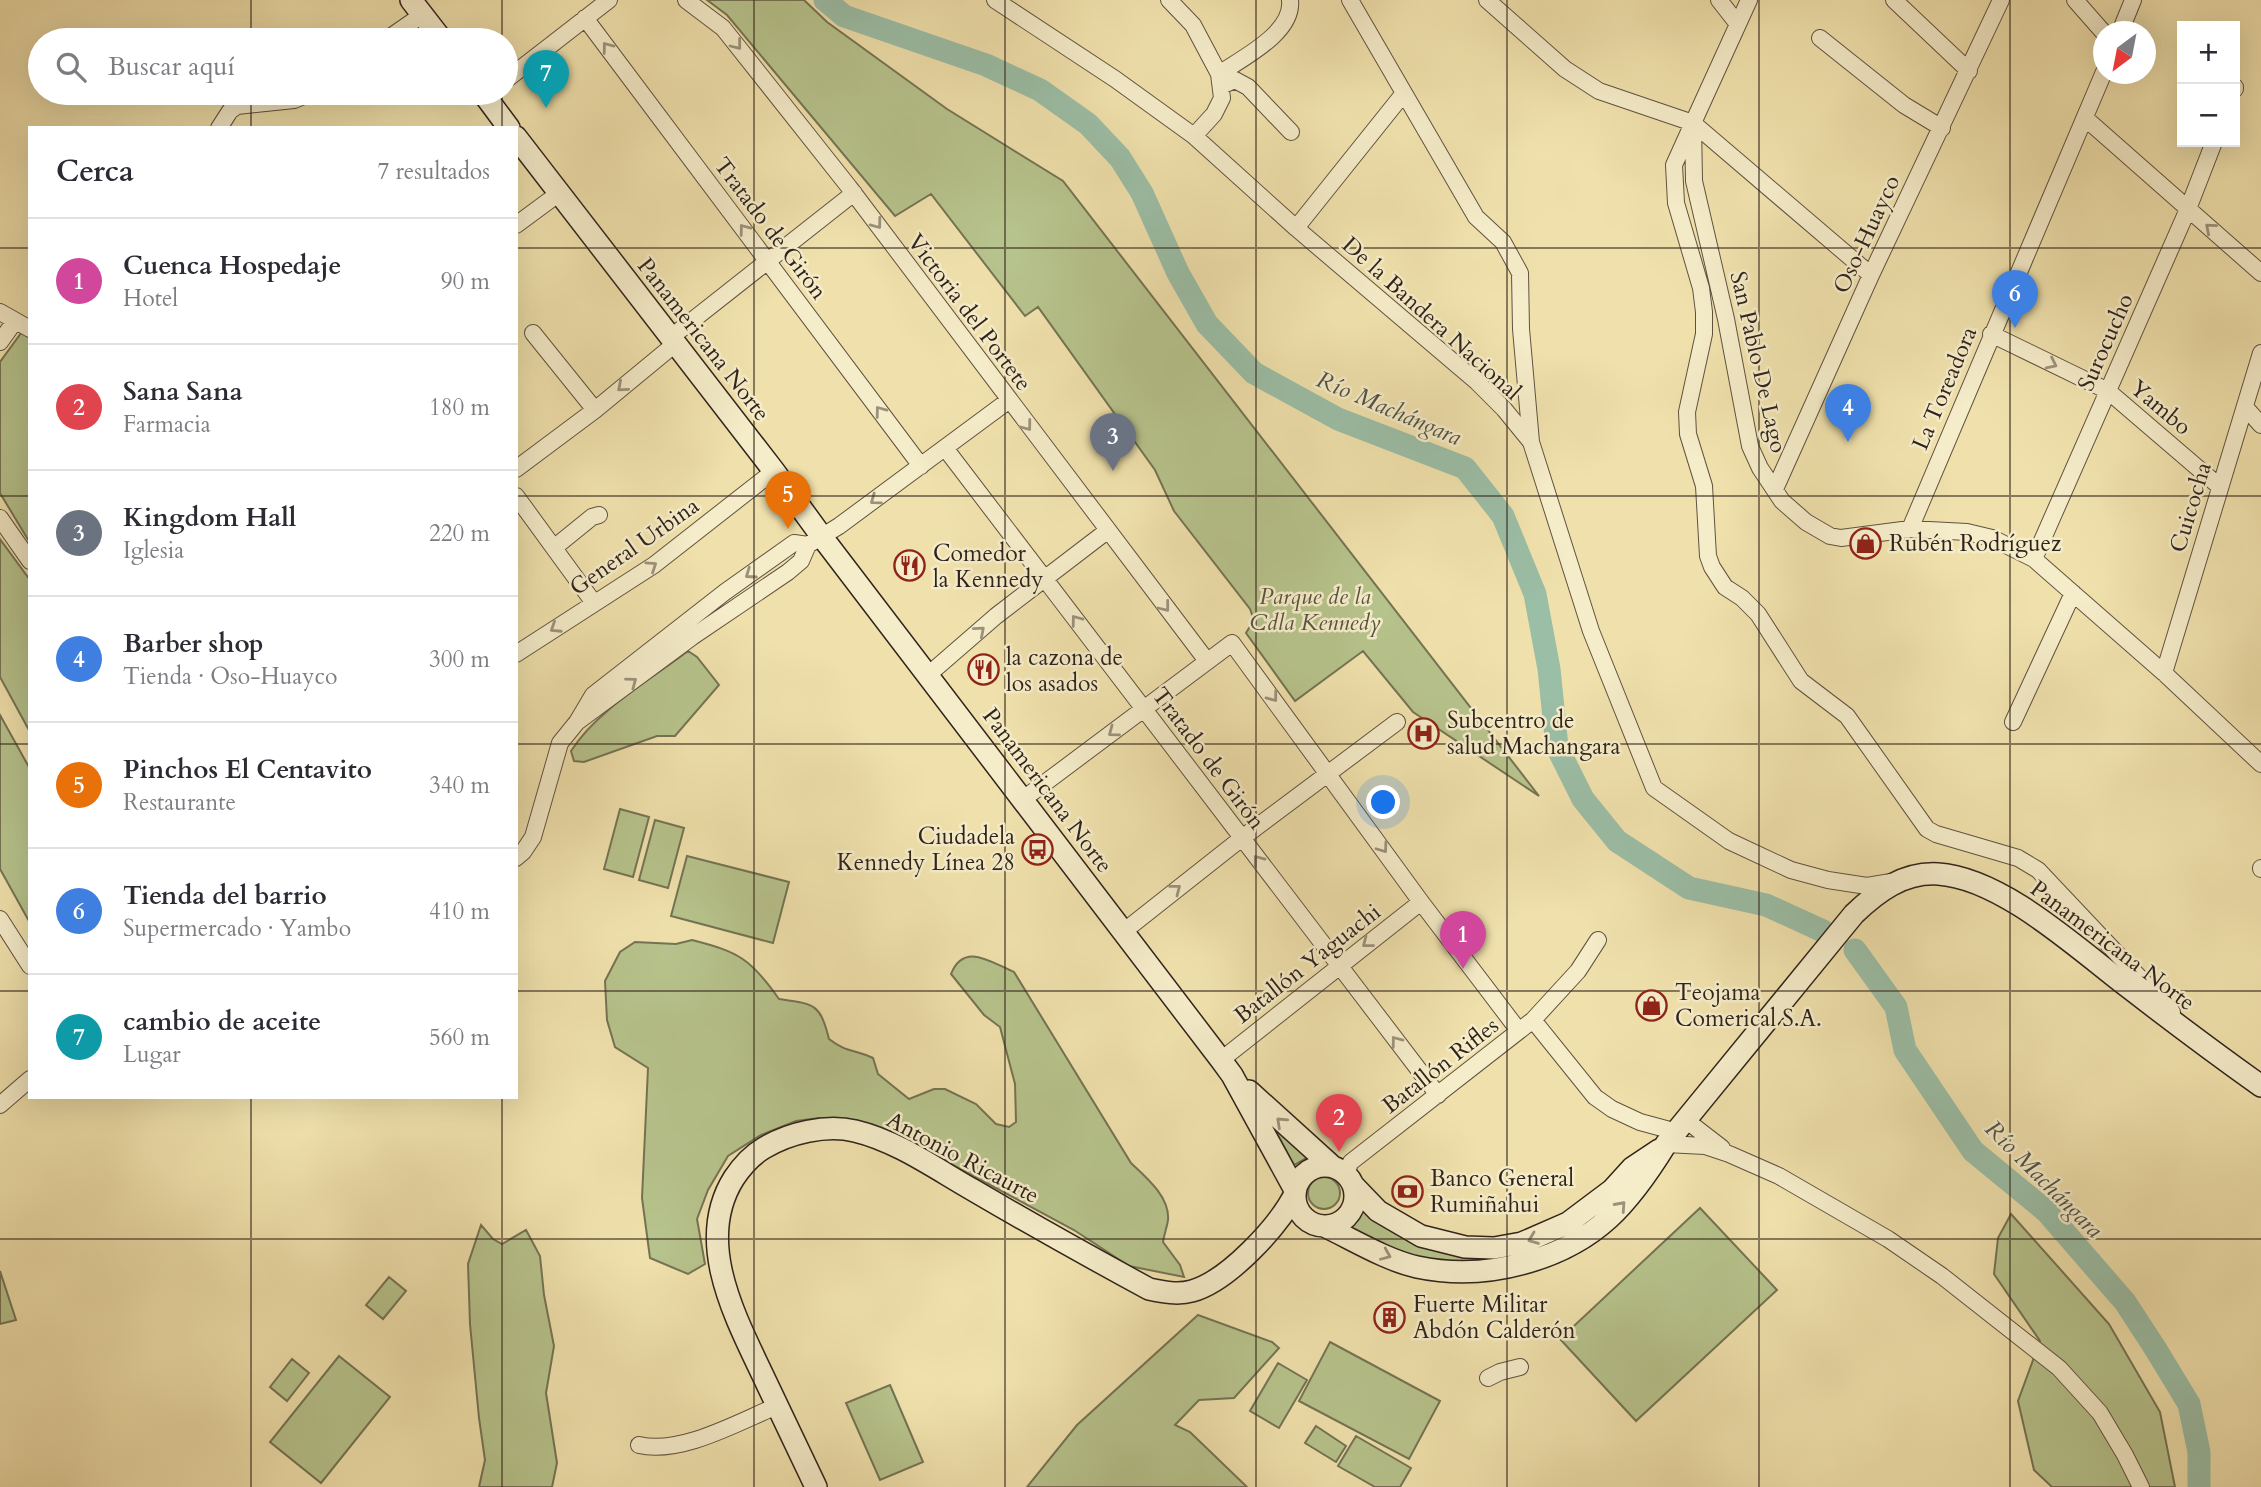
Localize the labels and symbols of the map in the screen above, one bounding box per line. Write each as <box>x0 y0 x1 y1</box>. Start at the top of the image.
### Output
north arrow <box>2093 21 2156 84</box>
one-way arrow <box>728 37 741 50</box>
one-way arrow <box>603 42 616 55</box>
pin: 7 <box>523 50 569 108</box>
street label: Tratado de Girón <box>707 151 834 306</box>
street label: Oso-Huayco <box>1826 170 1907 298</box>
one-way arrow <box>869 216 881 229</box>
one-way arrow <box>2205 224 2218 236</box>
one-way arrow <box>739 225 752 237</box>
street label: Victoria del Portete <box>900 227 1039 397</box>
street label: De la Bandera Nacional <box>1335 230 1528 407</box>
street label: Panamericana Norte <box>630 251 777 427</box>
street label: San Pablo De Lago <box>1723 268 1794 456</box>
pin: 6 <box>1992 270 2038 328</box>
street label: Surocucho <box>2070 289 2141 396</box>
street label: La Toreadora <box>1905 322 1984 455</box>
one-way arrow <box>2045 356 2057 370</box>
water label: Río Machángara <box>1311 363 1467 454</box>
street label: Yambo <box>2123 373 2198 442</box>
one-way arrow <box>617 379 630 391</box>
pin: 4 <box>1825 384 1871 442</box>
one-way arrow <box>876 407 888 419</box>
pin: 3 <box>1090 413 1136 471</box>
one-way arrow <box>1019 419 1032 431</box>
street label: Cuicocha <box>2162 458 2219 556</box>
pin: 5 <box>765 471 811 529</box>
street label: General Urbina <box>563 490 705 603</box>
one-way arrow <box>870 492 883 504</box>
shop icon: Rubén Rodríguez <box>1849 526 1883 560</box>
place label: Rubén Rodríguez <box>1889 528 2061 559</box>
place label: Comedor la Kennedy <box>933 538 1044 595</box>
restaurant icon: Comedor la Kennedy <box>893 549 927 583</box>
one-way arrow <box>644 562 657 574</box>
one-way arrow <box>745 566 758 578</box>
park label: Parque de la Cdla Kennedy <box>1249 581 1381 638</box>
one-way arrow <box>1157 600 1170 612</box>
one-way arrow <box>1072 615 1085 628</box>
one-way arrow <box>550 620 563 633</box>
one-way arrow <box>972 627 985 639</box>
place label: la cazona de los asados <box>1006 642 1123 699</box>
restaurant icon: la cazona de los asados <box>966 653 1000 687</box>
one-way arrow <box>624 677 637 690</box>
street label: Tratado de Girón <box>1145 681 1272 836</box>
one-way arrow <box>1264 690 1277 702</box>
street label: Panamericana Norte <box>975 701 1120 879</box>
place label: Subcentro de salud Machangara <box>1447 705 1620 762</box>
hospital icon: Subcentro de salud Machangara <box>1407 716 1441 750</box>
one-way arrow <box>1108 723 1121 736</box>
your location <box>1366 785 1400 819</box>
place label: Ciudadela Kennedy Línea 28 <box>837 821 1015 878</box>
bus stop icon: Ciudadela Kennedy Línea 28 <box>1021 832 1055 866</box>
one-way arrow <box>1375 840 1387 853</box>
one-way arrow <box>1254 855 1267 868</box>
street label: Panamericana Norte <box>2024 873 2202 1018</box>
one-way arrow <box>1169 885 1181 898</box>
street label: Batallón Yaguachi <box>1228 896 1387 1030</box>
pin: 1 <box>1440 911 1486 969</box>
one-way arrow <box>1363 935 1375 948</box>
place label: Teojama Comerical S.A. <box>1675 977 1822 1034</box>
shop icon: Teojama Comerical S.A. <box>1635 988 1669 1022</box>
street label: Batallón Rifles <box>1376 1010 1505 1121</box>
one-way arrow <box>1392 1036 1405 1049</box>
pin: 2 <box>1316 1094 1362 1152</box>
street label: Antonio Ricaurte <box>881 1104 1045 1211</box>
water label: Río Machángara <box>1977 1113 2110 1246</box>
one-way arrow <box>1276 1118 1289 1131</box>
place label: Banco General Rumiñahui <box>1430 1163 1574 1220</box>
bank icon: Banco General Rumiñahui <box>1390 1174 1424 1208</box>
one-way arrow <box>1613 1201 1625 1214</box>
one-way arrow <box>1528 1231 1540 1245</box>
one-way arrow <box>1379 1247 1392 1261</box>
place label: Fuerte Militar Abdón Calderón <box>1413 1289 1576 1346</box>
building icon: Fuerte Militar Abdón Calderón <box>1373 1300 1407 1334</box>

